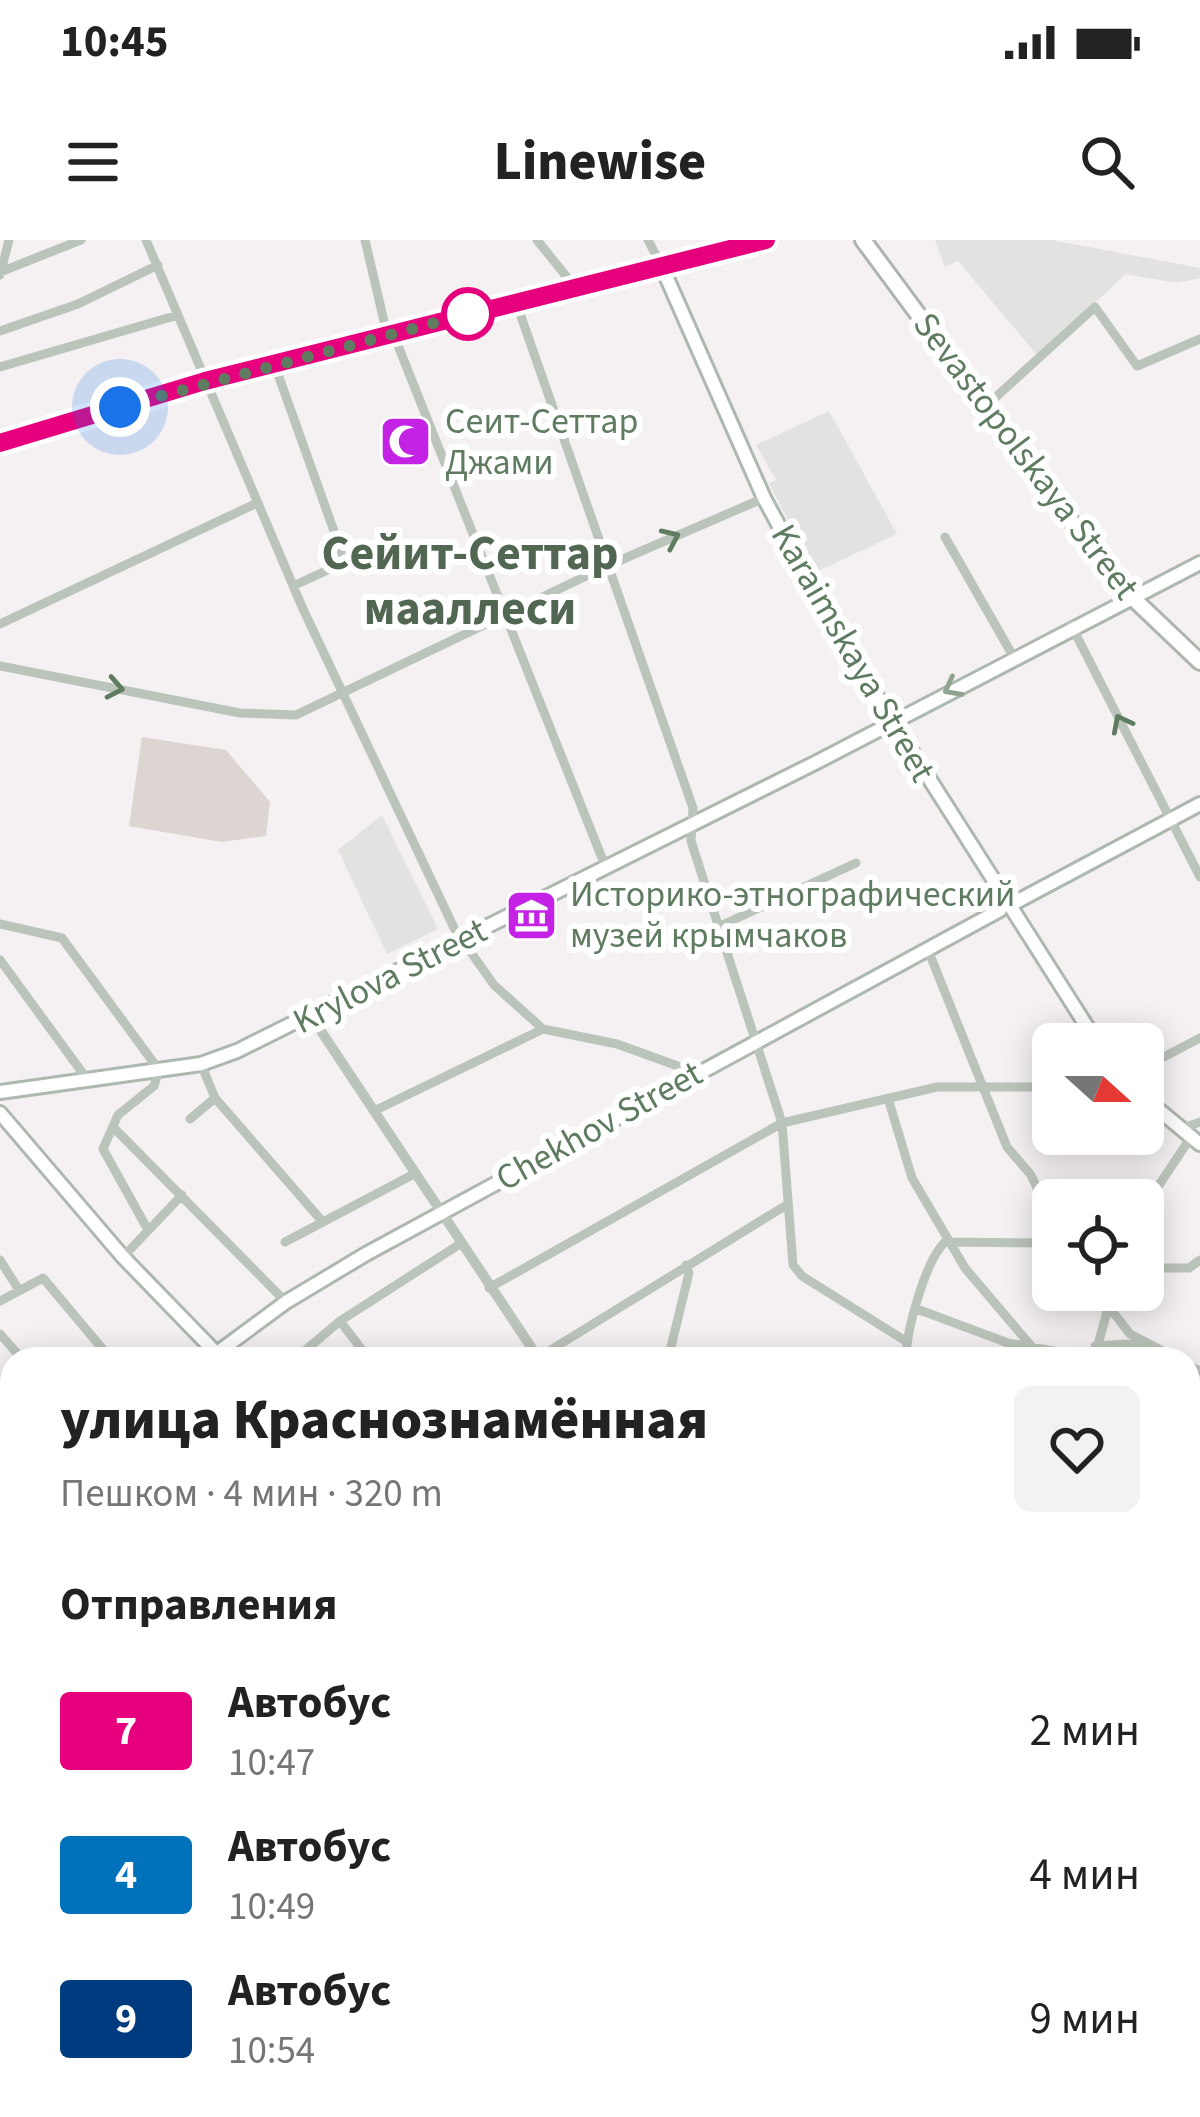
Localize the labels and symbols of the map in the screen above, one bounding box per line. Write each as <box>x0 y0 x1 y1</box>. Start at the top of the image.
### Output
unlabelled marker <box>443 289 493 339</box>
street label: Sevastopolskaya Street <box>901 302 1151 610</box>
your location <box>90 377 150 437</box>
place label: Сеит-Сеттар Джами <box>445 396 638 488</box>
mosque icon: Сеит-Сеттар Джами <box>378 414 434 470</box>
street label: Karaimskaya Street <box>758 515 948 791</box>
district label: Сейит-Сеттар мааллеси <box>321 520 619 643</box>
one-way arrow <box>659 528 680 552</box>
one-way arrow <box>105 674 125 699</box>
one-way arrow <box>944 674 965 697</box>
one-way arrow <box>1112 714 1136 735</box>
place label: Историко-этнографический музей крымчаков <box>570 869 1015 961</box>
museum icon: Историко-этнографический музей крымчаков <box>503 887 559 943</box>
street label: Krylova Street <box>284 905 496 1047</box>
north arrow <box>1032 1023 1164 1155</box>
street label: Chekhov Street <box>487 1048 711 1204</box>

